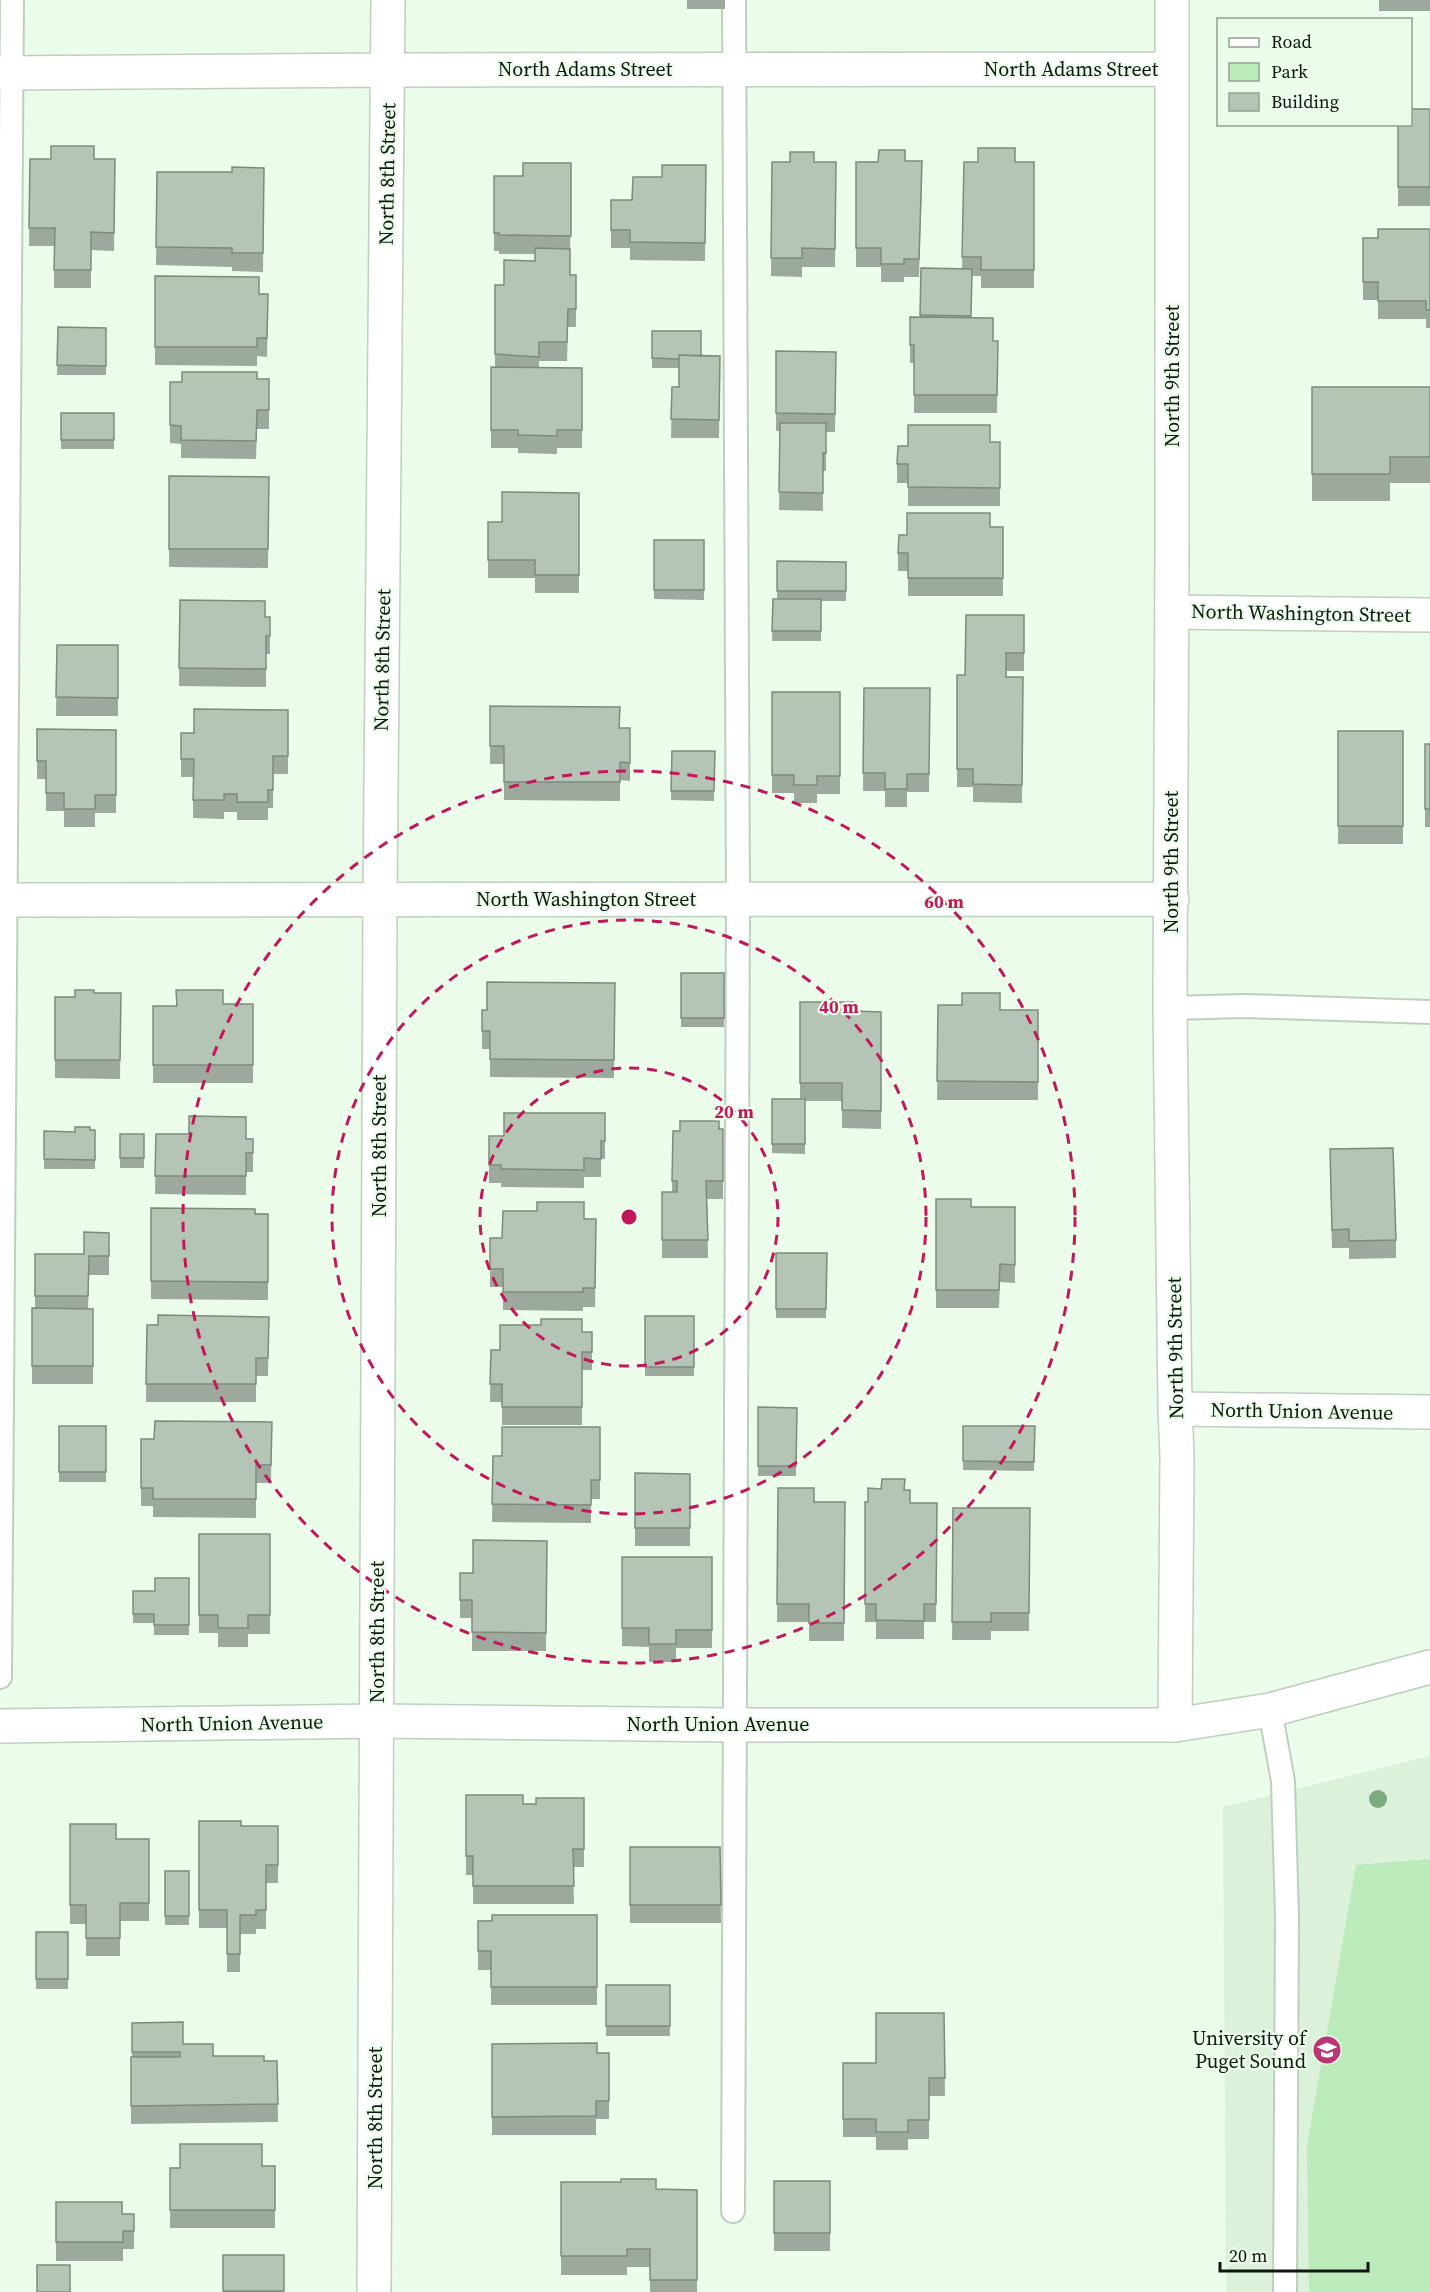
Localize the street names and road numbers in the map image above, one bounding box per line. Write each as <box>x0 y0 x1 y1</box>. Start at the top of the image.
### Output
street label: North Adams Street <box>498 55 673 83</box>
street label: North Adams Street <box>984 55 1159 83</box>
street label: North 8th Street <box>372 102 402 245</box>
street label: North 9th Street <box>1158 304 1186 447</box>
street label: North 8th Street <box>367 588 397 731</box>
street label: North Washington Street <box>1191 597 1412 629</box>
street label: North 9th Street <box>1157 790 1185 933</box>
street label: North Washington Street <box>476 885 696 913</box>
street label: North 8th Street <box>365 1074 393 1217</box>
street label: North 9th Street <box>1160 1276 1190 1419</box>
street label: North Union Avenue <box>1210 1395 1394 1427</box>
street label: North 8th Street <box>363 1560 391 1703</box>
street label: North Union Avenue <box>140 1707 324 1739</box>
street label: North Union Avenue <box>627 1710 809 1738</box>
street label: North 8th Street <box>361 2046 389 2189</box>

